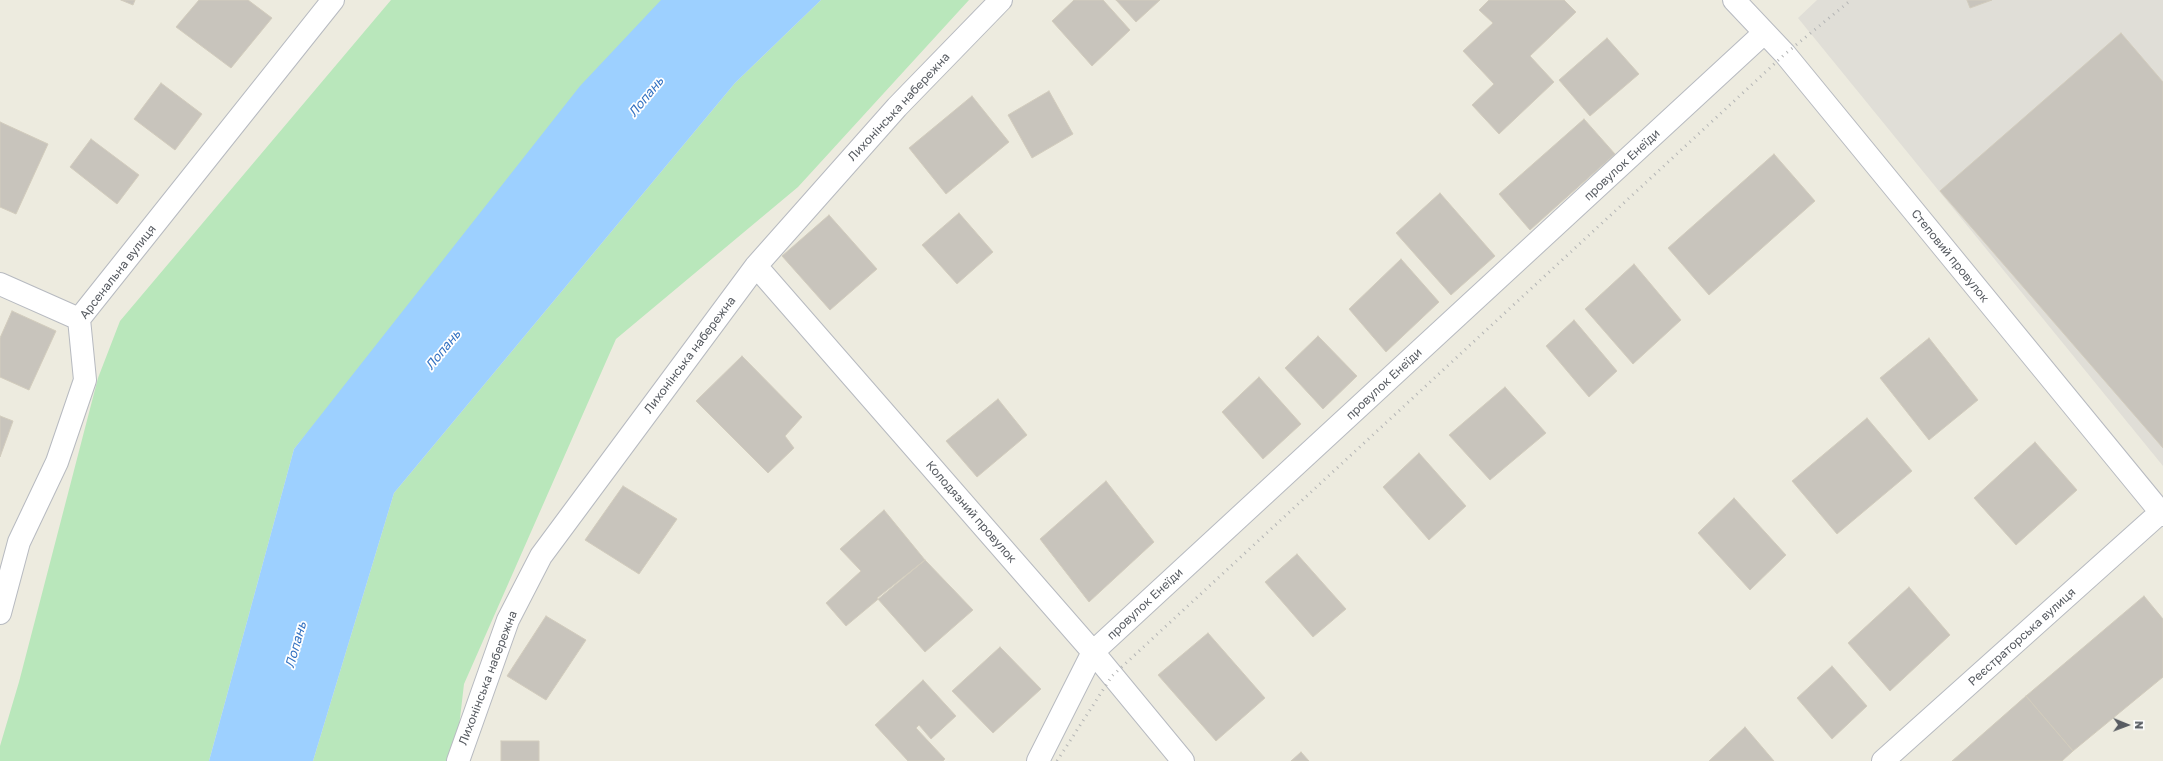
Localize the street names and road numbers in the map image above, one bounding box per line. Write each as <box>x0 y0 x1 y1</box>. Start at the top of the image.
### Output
street label: Лихонінська набережна <box>845 50 953 164</box>
street label: провулок Енеїди <box>1581 126 1663 204</box>
street label: Степовий провулок <box>1908 207 1992 305</box>
street label: Арсенальна вулиця <box>77 222 159 322</box>
street label: Лихонінська набережна <box>641 294 739 416</box>
street label: провулок Енеїди <box>1343 345 1425 423</box>
street label: Колодязний провулок <box>923 458 1019 566</box>
street label: провулок Енеїди <box>1104 565 1186 643</box>
street label: Реєстраторська вулиця <box>1965 585 2079 689</box>
street label: Лихонінська набережна <box>456 609 520 747</box>

